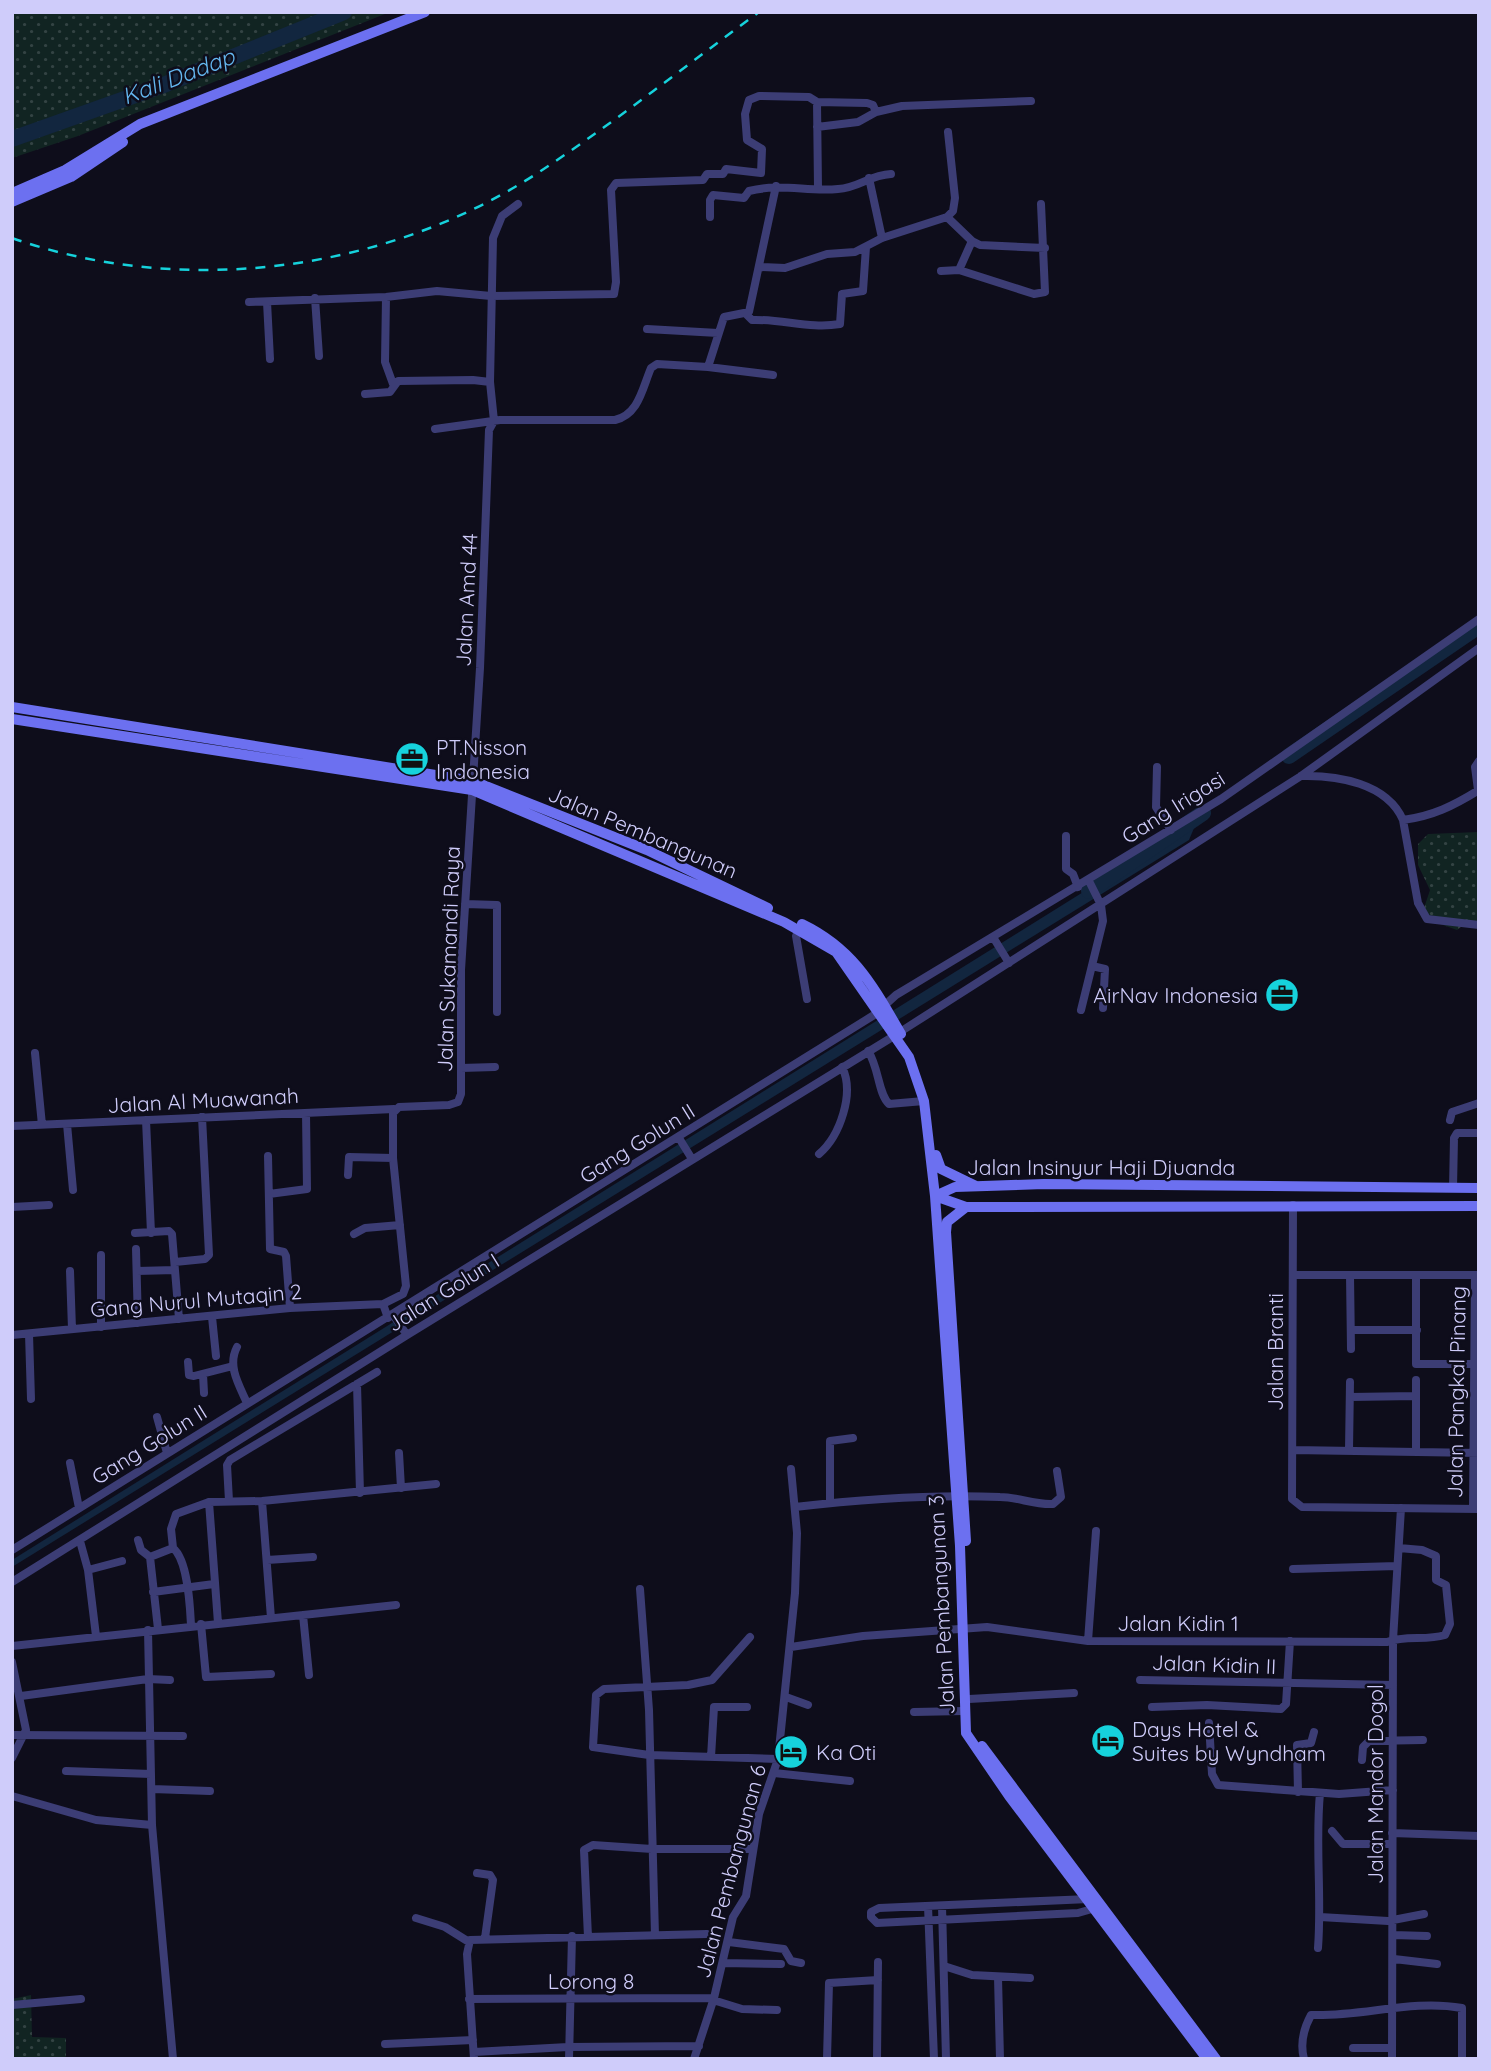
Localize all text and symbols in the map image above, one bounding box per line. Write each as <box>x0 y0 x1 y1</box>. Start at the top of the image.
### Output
water label: Kali Dadap <box>118 41 239 111</box>
street label: Jalan Amd 44 <box>450 533 482 667</box>
place label: PT.Nisson Indonesia <box>436 734 530 784</box>
office icon: PT.Nisson Indonesia <box>393 740 431 778</box>
street label: Gang Irigasi <box>1117 765 1229 849</box>
street label: Jalan Pembangunan <box>545 780 741 884</box>
street label: Jalan Sukamandi Raya <box>431 845 465 1073</box>
office icon: AirNav Indonesia <box>1263 976 1301 1014</box>
place label: AirNav Indonesia <box>1093 982 1258 1008</box>
street label: Jalan Al Muawanah <box>107 1082 299 1118</box>
street label: Gang Golun II <box>575 1097 699 1189</box>
street label: Jalan Insinyur Haji Djuanda <box>967 1154 1235 1180</box>
street label: Jalan Golun I <box>382 1247 504 1337</box>
street label: Gang Nurul Mutaqin 2 <box>89 1278 303 1322</box>
street label: Jalan Pangkal Pinang <box>1441 1286 1471 1498</box>
street label: Jalan Branti <box>1262 1293 1288 1411</box>
street label: Gang Golun II <box>87 1398 211 1490</box>
street label: Jalan Pembangunan 3 <box>922 1495 960 1715</box>
street label: Jalan Kidin 1 <box>1117 1610 1239 1636</box>
street label: Jalan Kidin II <box>1151 1649 1277 1679</box>
street label: Jalan Mandor Dogol <box>1362 1684 1388 1884</box>
place label: Days Hotel & Suites by Wyndham <box>1132 1716 1326 1766</box>
hotel icon: Days Hotel & Suites by Wyndham <box>1089 1722 1127 1760</box>
hotel icon: Ka Oti <box>772 1733 810 1771</box>
place label: Ka Oti <box>816 1739 876 1765</box>
street label: Jalan Pembangunan 6 <box>689 1761 771 1981</box>
street label: Lorong 8 <box>548 1968 634 1994</box>

